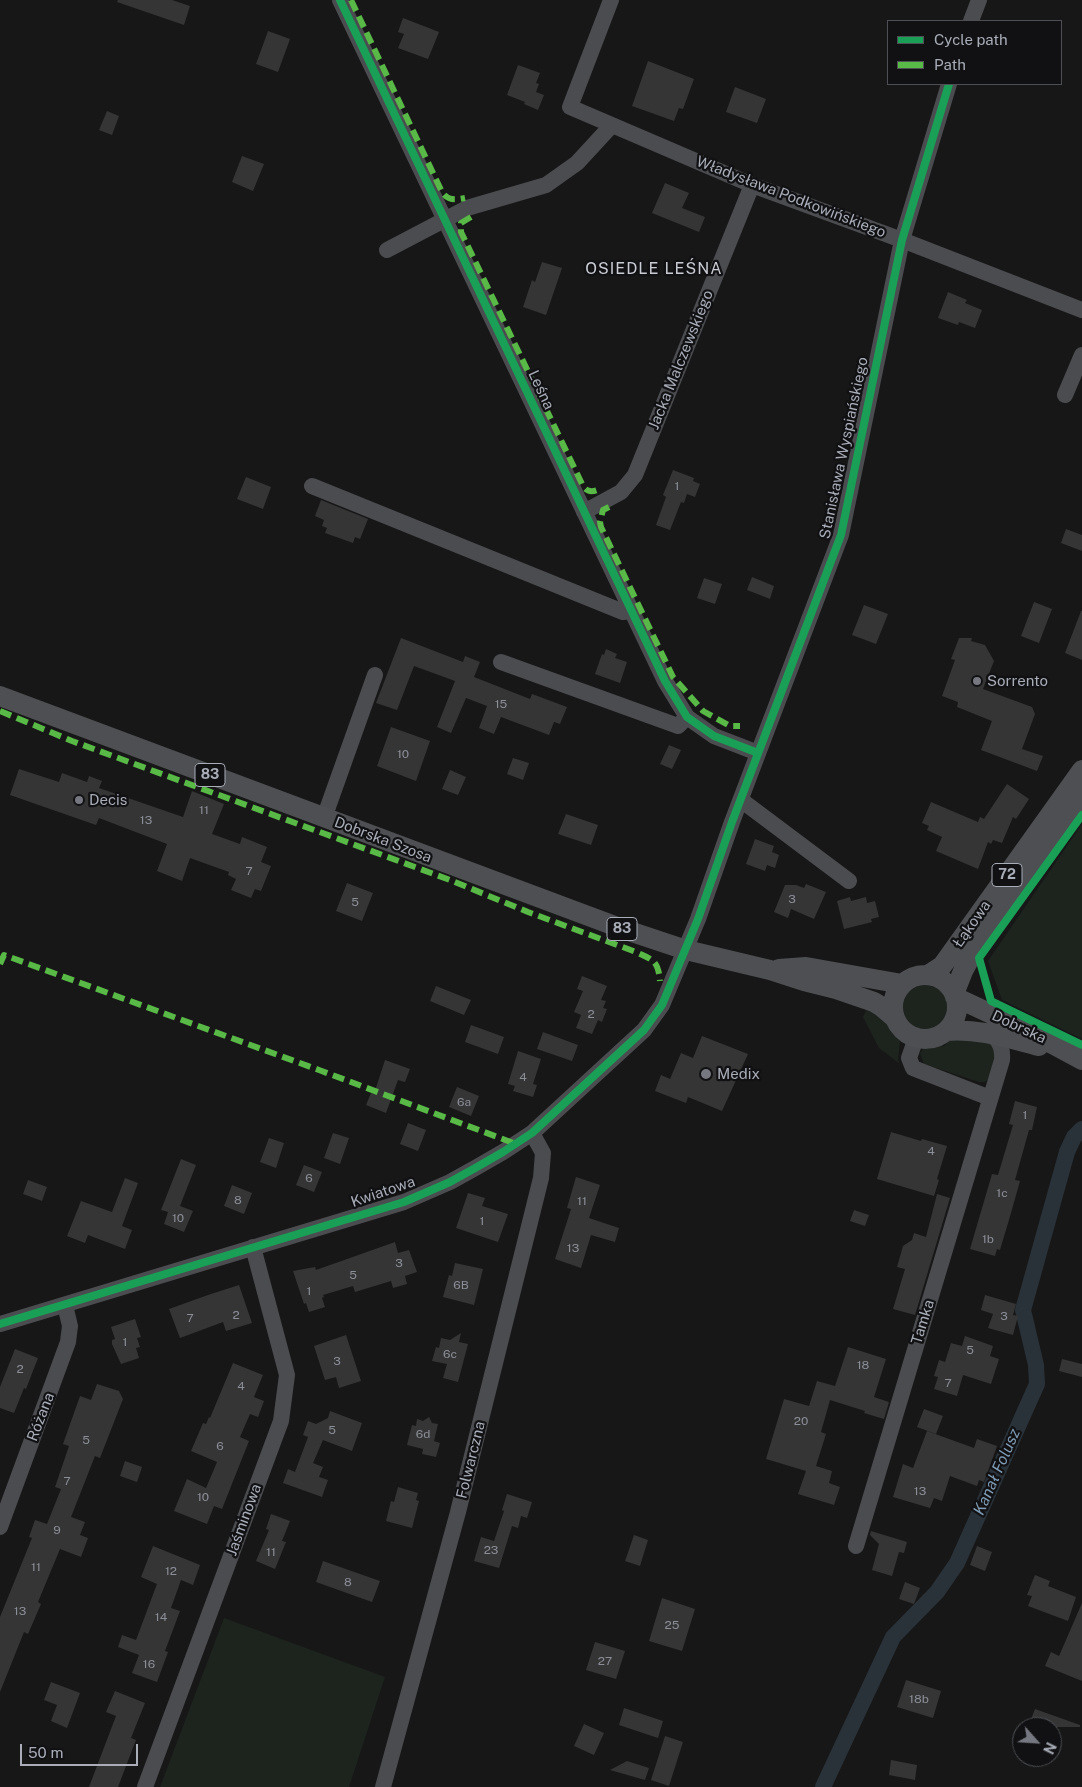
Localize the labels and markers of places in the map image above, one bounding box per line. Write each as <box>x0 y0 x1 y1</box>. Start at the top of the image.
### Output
place label: Sorrento <box>987 672 1048 690</box>
marker: Sorrento <box>971 675 983 687</box>
place label: Decis <box>89 791 127 809</box>
marker: Decis <box>73 794 85 806</box>
place label: Medix <box>717 1065 760 1083</box>
marker: Medix <box>699 1067 713 1081</box>

